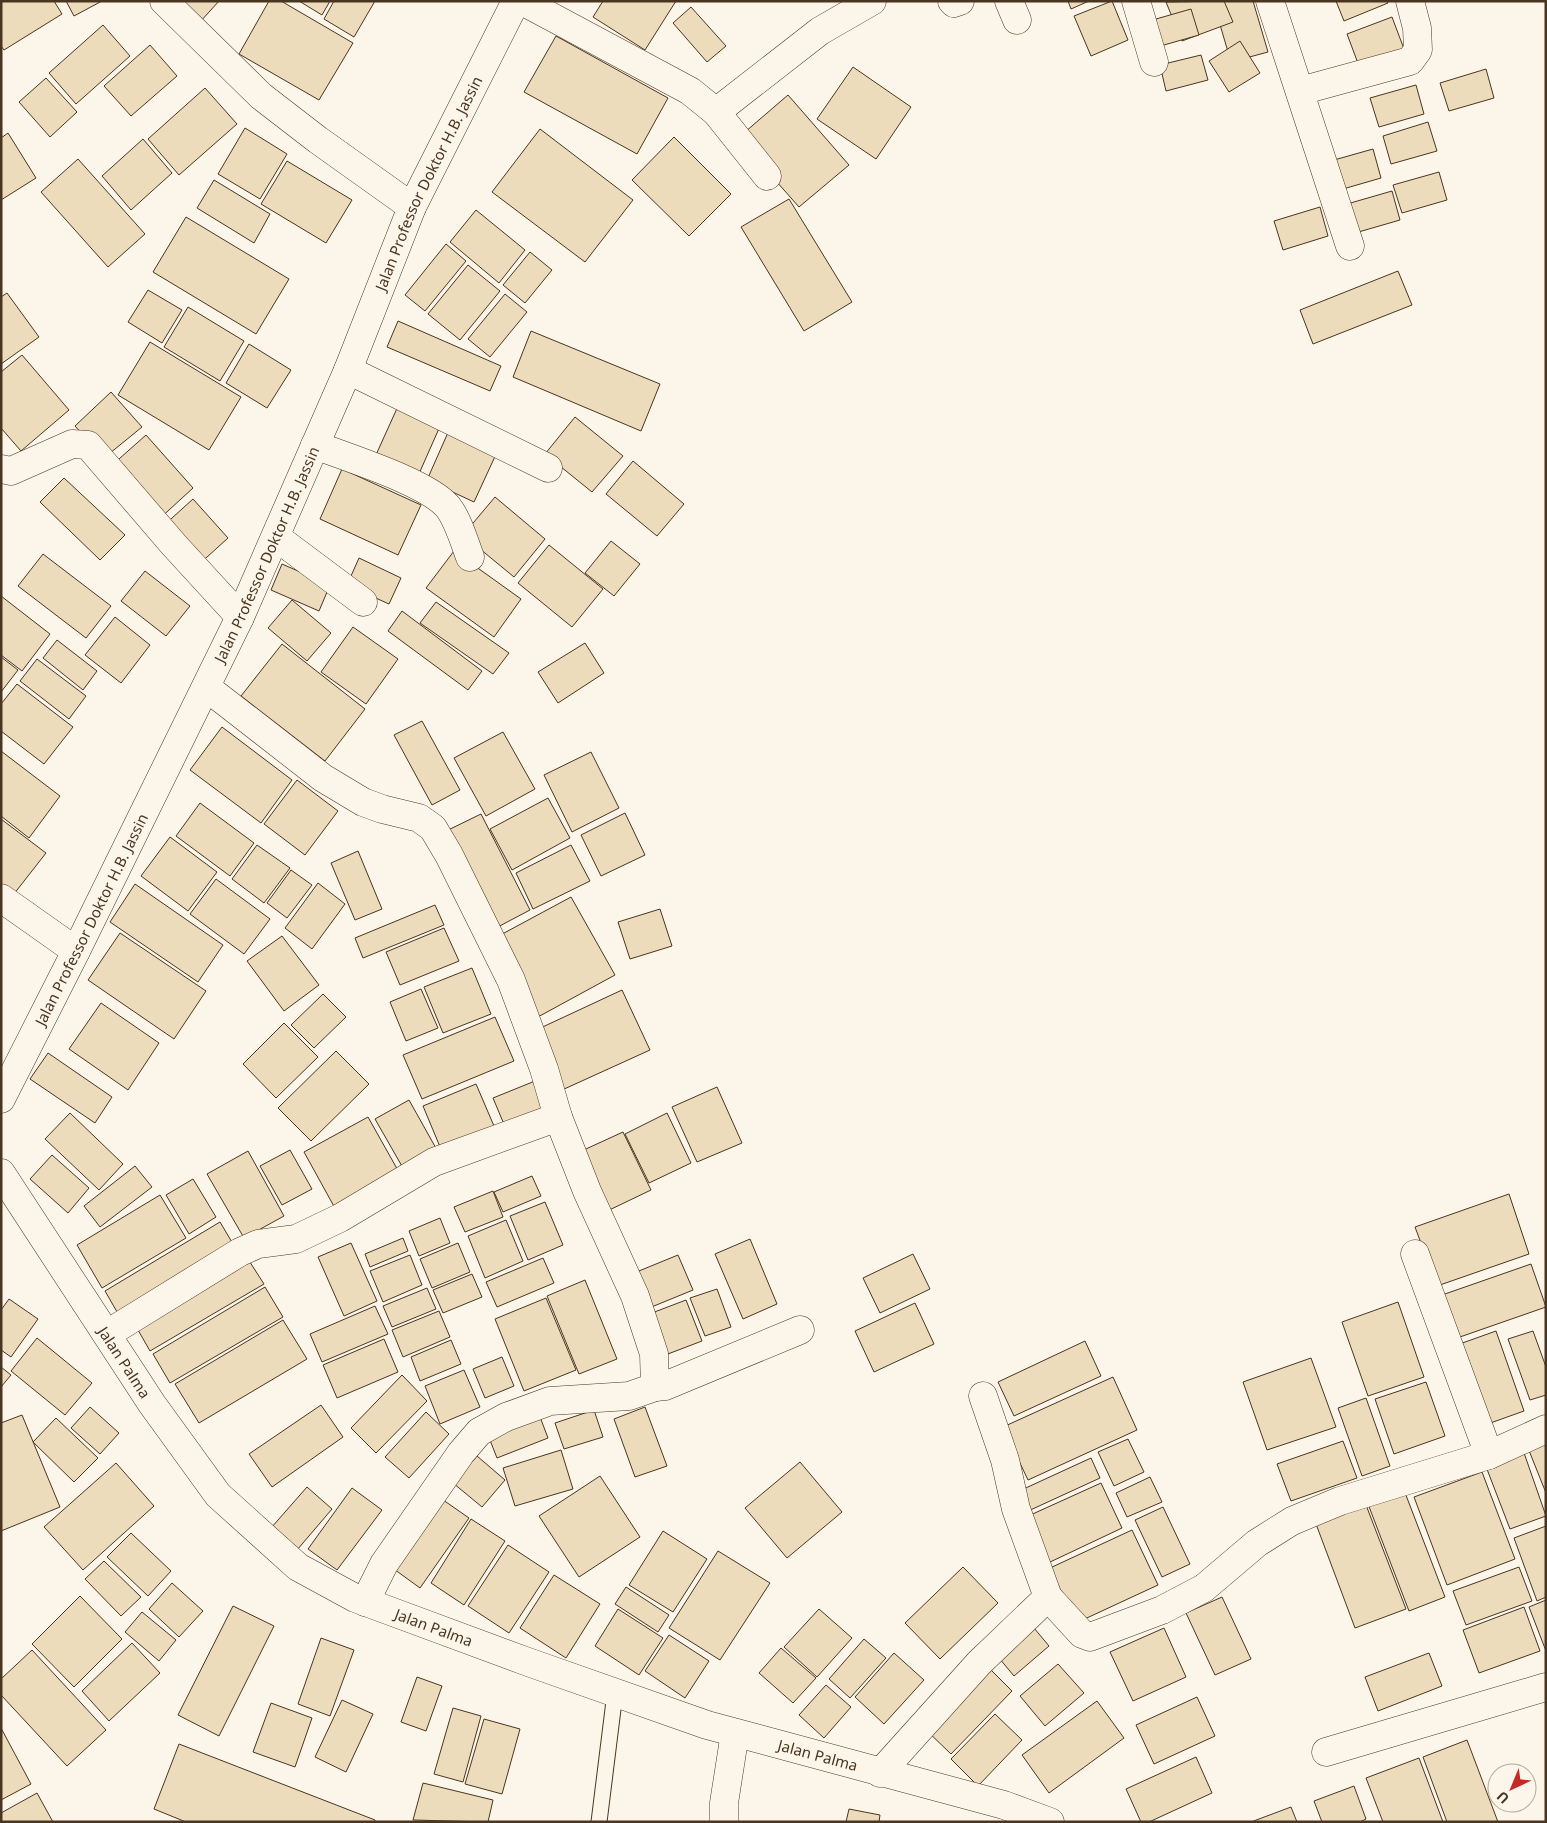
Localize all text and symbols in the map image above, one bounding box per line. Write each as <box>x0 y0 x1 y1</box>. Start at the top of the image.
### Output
street label: Jalan Professor Doktor H.B. Jassin <box>369 72 487 295</box>
street label: Jalan Professor Doktor H.B. Jassin <box>208 443 323 668</box>
street label: Jalan Professor Doktor H.B. Jassin <box>29 810 152 1031</box>
street label: Jalan Palma <box>93 1321 155 1402</box>
street label: Jalan Palma <box>390 1603 476 1651</box>
street label: Jalan Palma <box>774 1734 860 1775</box>
north arrow <box>1487 1763 1537 1813</box>
text: U <box>1492 1787 1513 1808</box>

